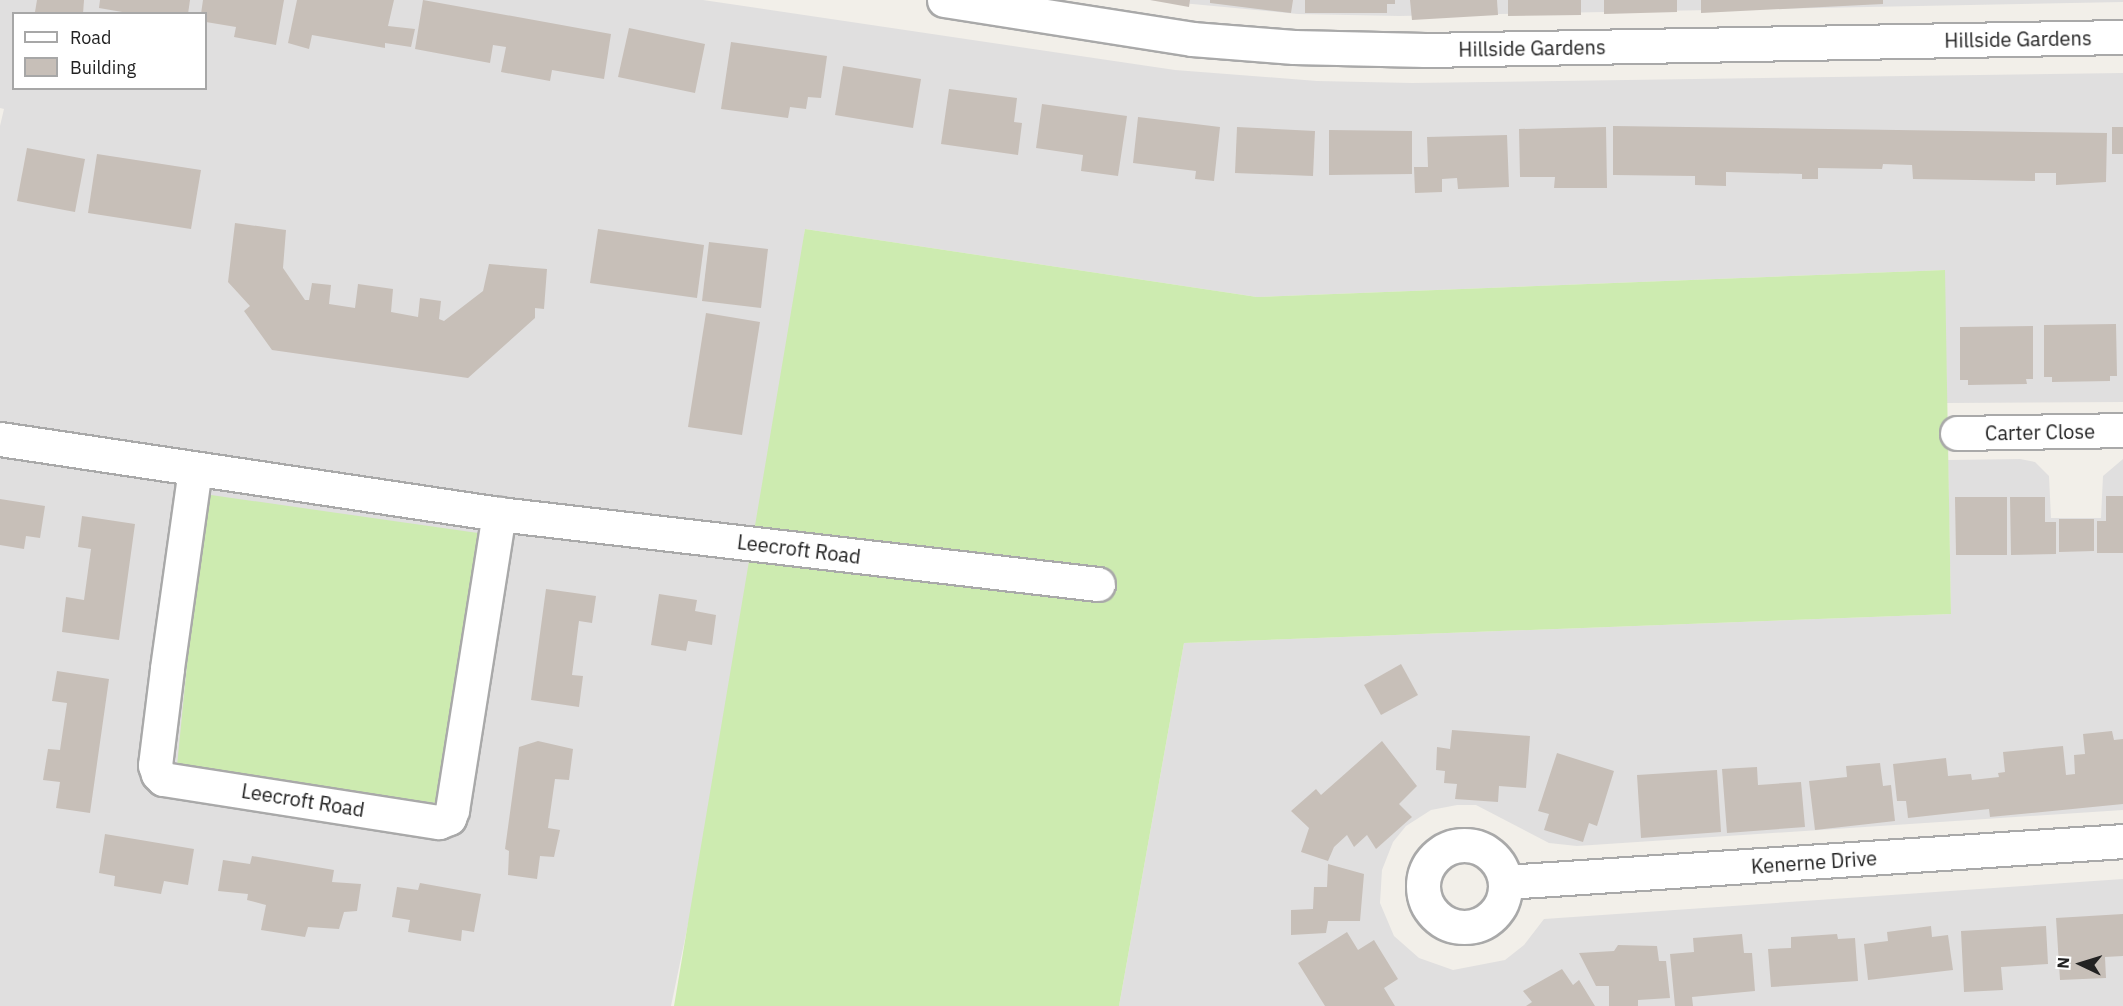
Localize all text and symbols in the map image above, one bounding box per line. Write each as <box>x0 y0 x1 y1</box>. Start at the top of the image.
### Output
legend <box>12 12 207 90</box>
text: Road <box>70 26 111 49</box>
street label: Hillside Gardens <box>1944 26 2092 52</box>
street label: Hillside Gardens <box>1458 35 1606 61</box>
text: Building <box>70 56 136 79</box>
street label: Carter Close <box>1985 419 2095 445</box>
street label: Leecroft Road <box>736 530 862 568</box>
street label: Leecroft Road <box>240 778 366 822</box>
street label: Kenerne Drive <box>1750 846 1878 878</box>
north arrow <box>2051 934 2111 994</box>
text: N <box>2053 956 2073 969</box>

